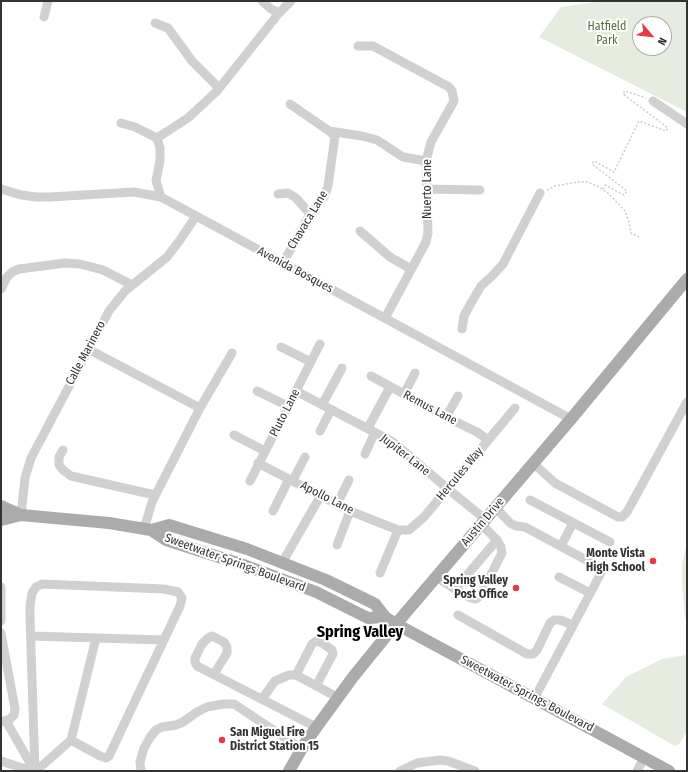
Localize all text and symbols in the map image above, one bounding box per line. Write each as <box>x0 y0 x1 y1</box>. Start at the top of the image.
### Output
north arrow <box>632 16 672 56</box>
park label: Hatfield Park <box>588 20 626 48</box>
text: N <box>655 35 669 47</box>
street label: Nuerto Lane <box>421 159 435 219</box>
street label: Chavaca Lane <box>285 188 331 252</box>
street label: Avenida Bosques <box>255 244 335 296</box>
street label: Calle Marinero <box>63 318 109 388</box>
street label: Pluto Lane <box>267 387 303 439</box>
street label: Remus Lane <box>401 388 459 428</box>
street label: Jupiter Lane <box>377 431 433 479</box>
street label: Hercules Way <box>434 444 486 504</box>
street label: Apollo Lane <box>298 478 356 518</box>
street label: Austin Drive <box>458 495 508 549</box>
street label: Sweetwater Springs Boulevard <box>163 531 307 595</box>
place label: Monte Vista High School <box>586 547 645 575</box>
marker: Monte Vista High School <box>648 556 658 566</box>
place label: Spring Valley Post Office <box>443 574 508 602</box>
marker: Spring Valley Post Office <box>511 583 521 593</box>
district label: Spring Valley <box>317 623 403 643</box>
street label: Sweetwater Springs Boulevard <box>458 653 596 735</box>
place label: San Miguel Fire District Station 15 <box>230 726 319 754</box>
marker: San Miguel Fire District Station 15 <box>217 735 227 745</box>

